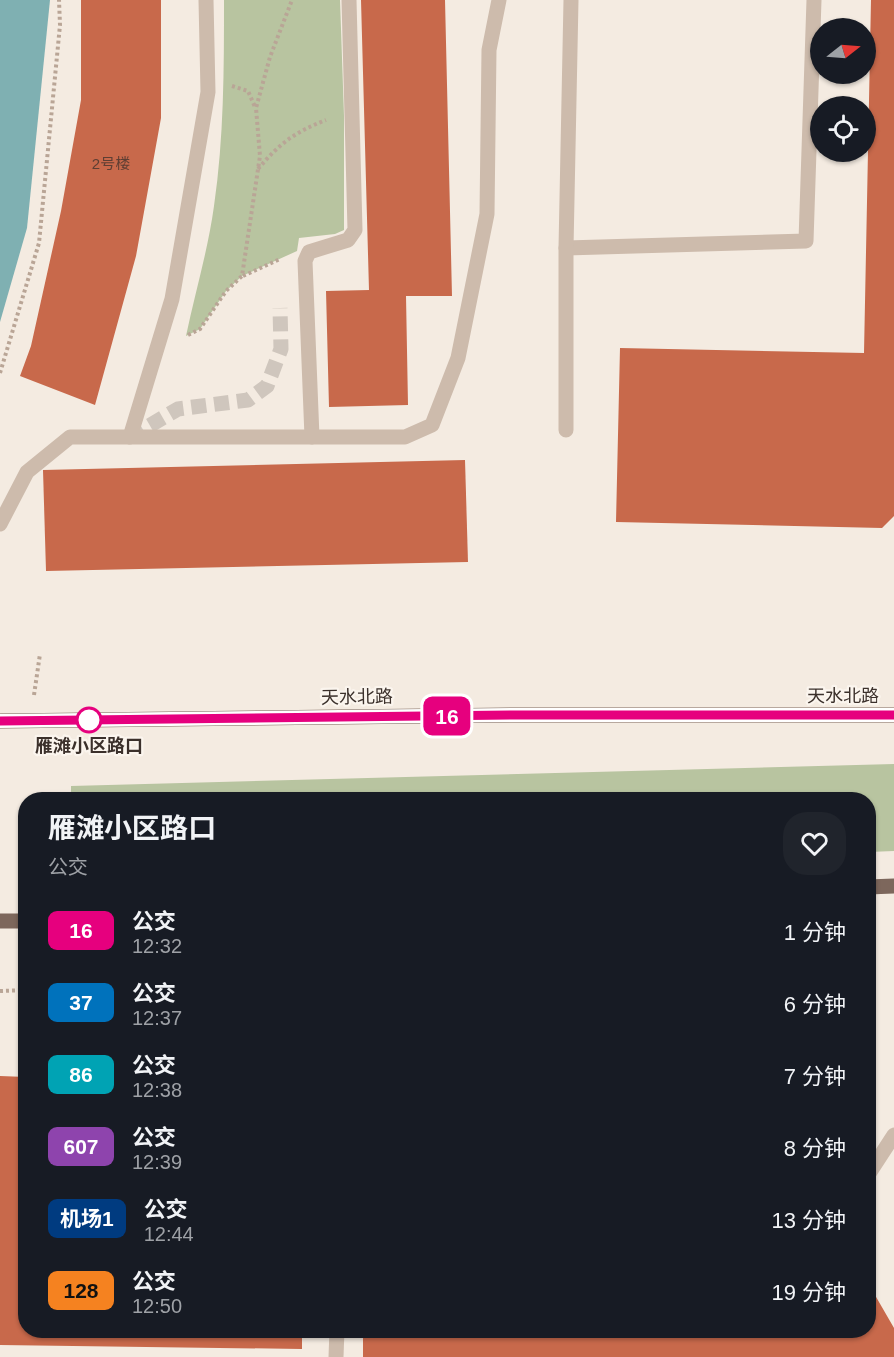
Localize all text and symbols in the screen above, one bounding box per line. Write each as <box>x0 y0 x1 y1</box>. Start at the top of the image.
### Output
north arrow <box>810 18 876 84</box>
map controls <box>810 18 876 162</box>
button: locate <box>810 96 876 162</box>
house number: 2号楼 <box>92 155 130 172</box>
street label: 天水北路 <box>321 686 393 708</box>
street label: 天水北路 <box>807 686 879 706</box>
line badge: 16 <box>420 696 474 736</box>
text: 16 <box>435 705 459 728</box>
marker: 雁滩小区路口 <box>76 707 102 733</box>
place label: 雁滩小区路口 <box>35 736 143 756</box>
button: heart <box>783 812 846 875</box>
text: 雁滩小区路口 <box>48 813 216 844</box>
text: 公交 <box>48 856 88 878</box>
text: 公交 <box>132 909 176 934</box>
text: 16 <box>69 919 93 942</box>
text: 1 分钟 <box>784 920 846 945</box>
text: 12:32 <box>132 935 182 957</box>
text: 公交 <box>132 981 176 1006</box>
text: 37 <box>69 991 93 1014</box>
text: 6 分钟 <box>784 992 846 1017</box>
text: 12:37 <box>132 1007 182 1029</box>
text: 公交 <box>132 1053 176 1078</box>
text: 86 <box>69 1063 93 1086</box>
text: 7 分钟 <box>784 1064 846 1089</box>
text: 12:38 <box>132 1079 182 1101</box>
text: 公交 <box>132 1125 176 1150</box>
text: 607 <box>63 1135 99 1158</box>
text: 8 分钟 <box>784 1136 846 1161</box>
text: 12:39 <box>132 1151 182 1173</box>
text: 公交 <box>144 1197 188 1222</box>
text: 机场1 <box>60 1207 114 1230</box>
text: 13 分钟 <box>771 1208 846 1233</box>
text: 12:44 <box>144 1223 194 1245</box>
text: 公交 <box>132 1269 176 1294</box>
text: 128 <box>63 1279 99 1302</box>
text: 19 分钟 <box>771 1280 846 1305</box>
text: 12:50 <box>132 1295 182 1317</box>

